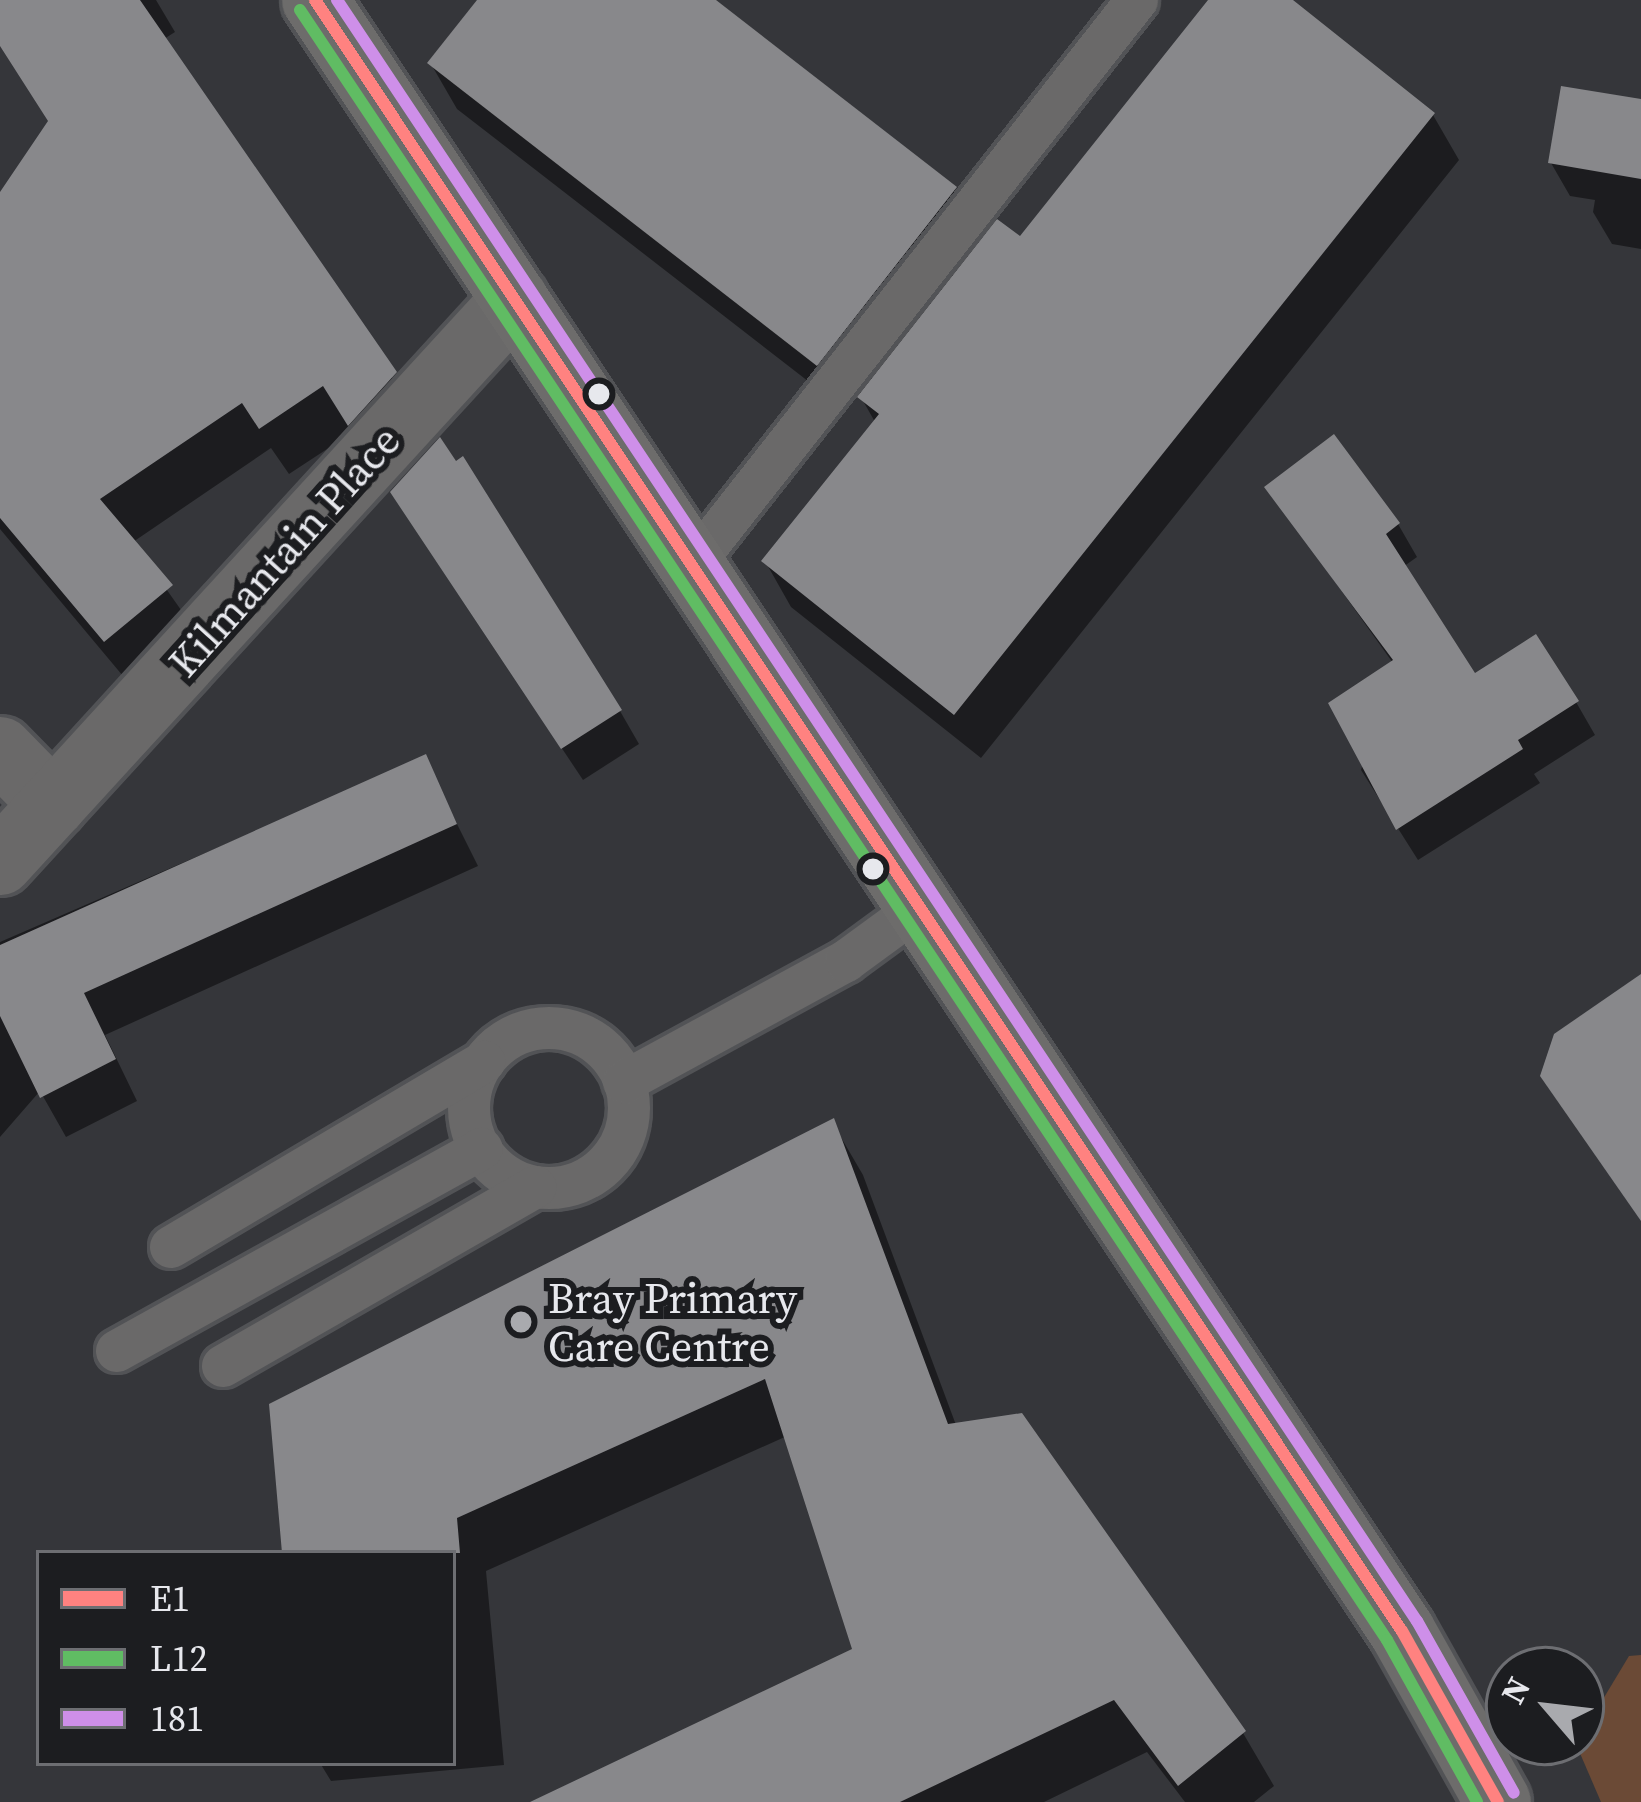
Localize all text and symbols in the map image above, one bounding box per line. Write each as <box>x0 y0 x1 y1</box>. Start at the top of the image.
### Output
unlabelled marker <box>588 383 610 405</box>
street label: Kilmantain Place <box>158 415 410 687</box>
unlabelled marker <box>862 858 884 880</box>
place label: Bray Primary Care Centre <box>548 1273 797 1372</box>
marker: Bray Primary Care Centre <box>505 1306 537 1338</box>
legend <box>36 1550 456 1766</box>
text: E1 <box>150 1574 190 1623</box>
text: L12 <box>150 1634 207 1683</box>
north arrow <box>1485 1646 1605 1766</box>
text: N <box>1490 1669 1541 1711</box>
text: 181 <box>150 1694 204 1743</box>

